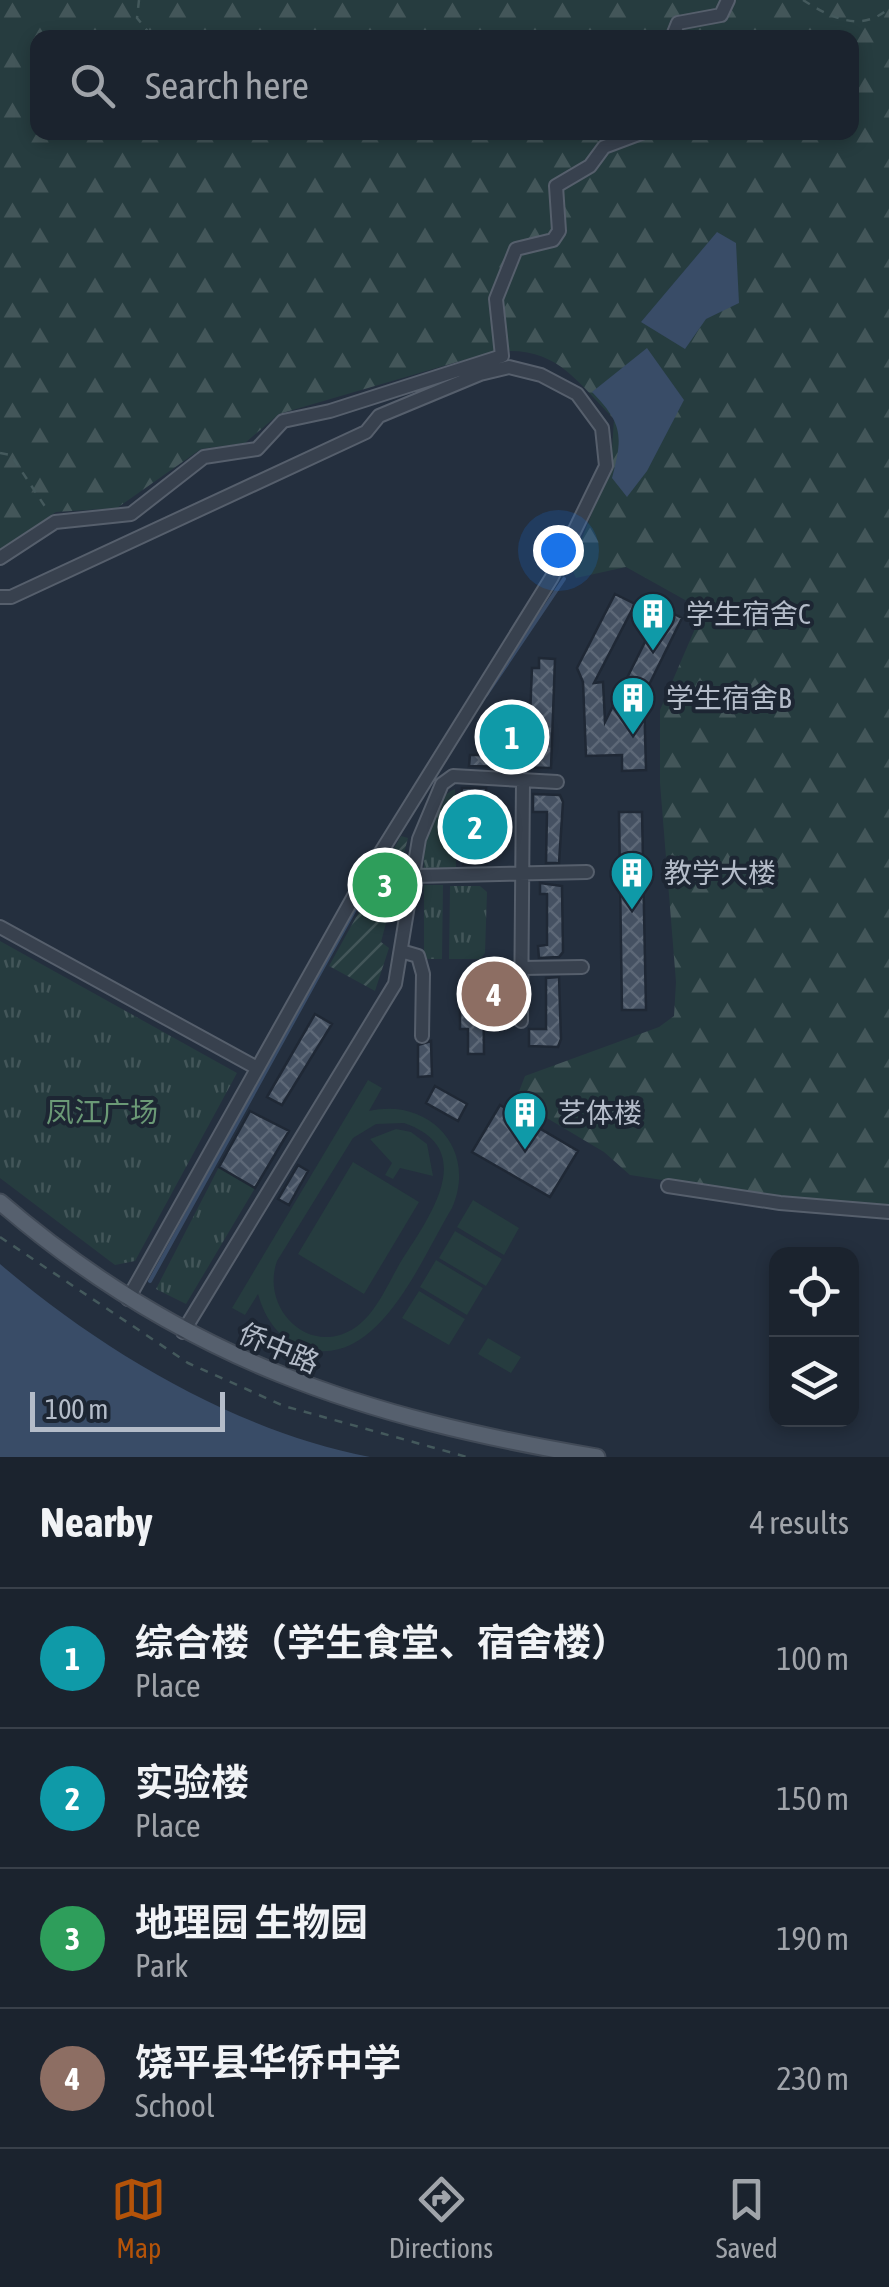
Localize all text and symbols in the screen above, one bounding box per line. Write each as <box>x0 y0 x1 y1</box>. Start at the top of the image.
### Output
search box <box>30 30 859 140</box>
icon: search <box>65 58 120 113</box>
text: Search here <box>145 64 309 107</box>
your location <box>533 525 584 576</box>
building icon: 学生宿舍C <box>630 591 676 652</box>
place label: 学生宿舍C <box>686 598 811 630</box>
building icon: 学生宿舍B <box>610 675 656 736</box>
place label: 学生宿舍B <box>666 682 791 714</box>
pin: 1 <box>480 700 544 774</box>
pin: 2 <box>442 790 508 864</box>
pin: 3 <box>352 848 418 922</box>
building icon: 教学大楼 <box>609 850 655 911</box>
place label: 教学大楼 <box>664 857 776 889</box>
pin: 4 <box>462 956 526 1032</box>
building icon: 艺体楼 <box>502 1090 548 1151</box>
park label: 凤江广场 <box>46 1096 158 1128</box>
place label: 艺体楼 <box>558 1097 642 1129</box>
map controls <box>769 1247 859 1427</box>
button: locate <box>769 1247 859 1337</box>
street label: 侨中路 <box>234 1317 324 1379</box>
button: layers <box>769 1337 859 1427</box>
scale bar <box>30 1387 225 1432</box>
text: 100 m <box>45 1393 108 1425</box>
text: Nearby <box>40 1498 153 1546</box>
text: 4 results <box>750 1504 849 1541</box>
text: 综合楼（学生食堂、宿舍楼） <box>135 1621 629 1664</box>
text: 1 <box>65 1640 80 1677</box>
text: 100 m <box>776 1640 849 1677</box>
text: Place <box>135 1667 200 1704</box>
text: 实验楼 <box>135 1761 249 1804</box>
text: 2 <box>65 1780 80 1817</box>
text: 150 m <box>776 1780 849 1817</box>
text: Place <box>135 1807 200 1844</box>
text: 地理园 生物园 <box>135 1901 368 1944</box>
text: 3 <box>65 1920 80 1957</box>
text: 190 m <box>776 1920 849 1957</box>
text: Park <box>135 1947 188 1984</box>
text: 饶平县华侨中学 <box>135 2041 401 2084</box>
text: 4 <box>65 2060 80 2097</box>
text: 230 m <box>776 2060 849 2097</box>
text: School <box>135 2087 214 2124</box>
tab: Map <box>111 2172 166 2264</box>
tab: Directions <box>389 2172 493 2264</box>
tab: Saved <box>716 2172 778 2264</box>

